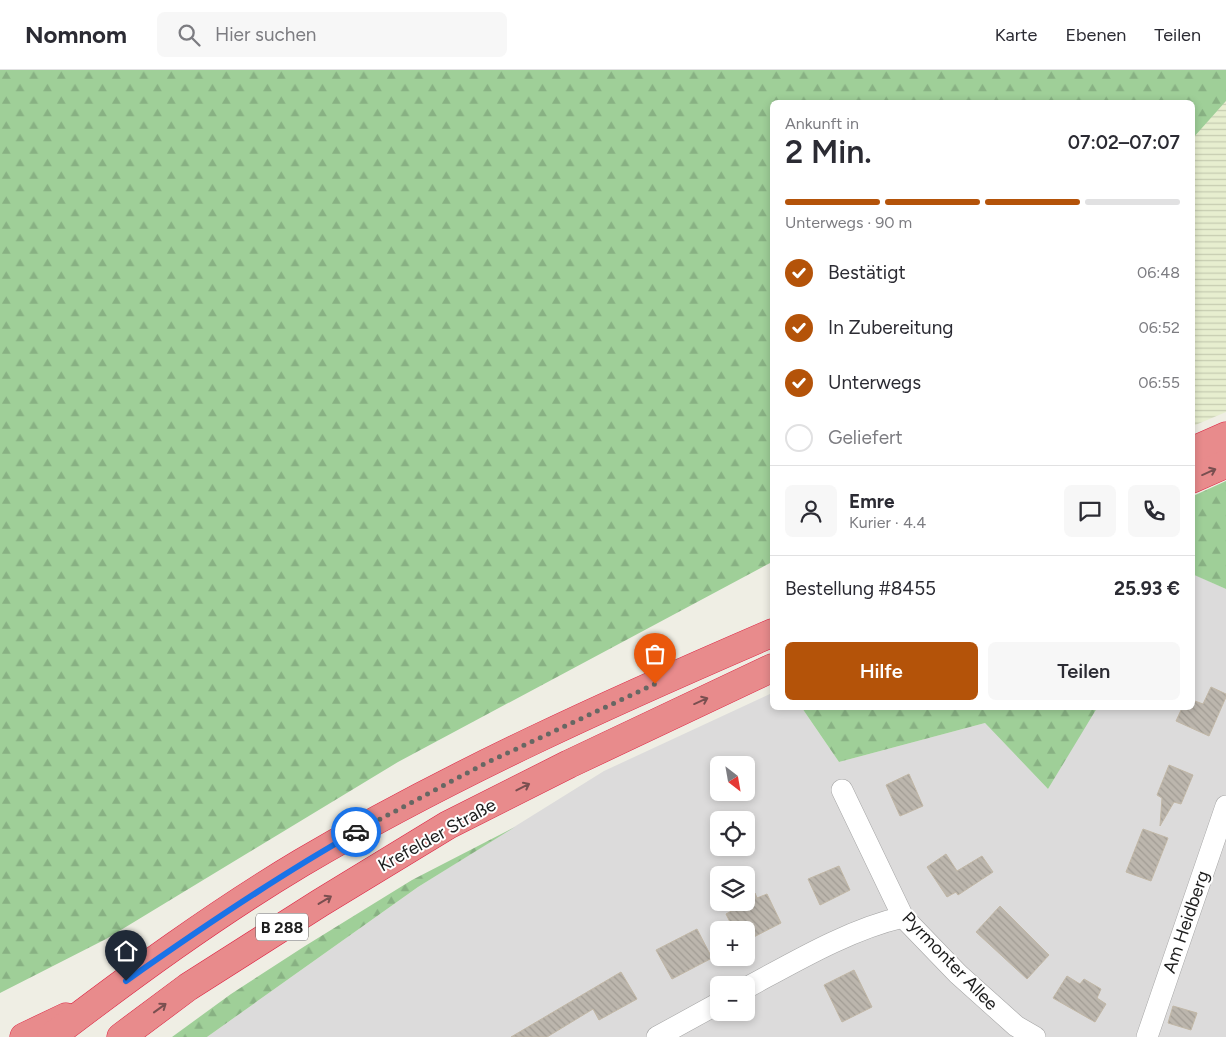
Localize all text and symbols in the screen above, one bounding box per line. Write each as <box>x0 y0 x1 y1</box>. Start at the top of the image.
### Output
search box <box>157 12 507 57</box>
text: Nomnom <box>25 20 127 49</box>
icon: search <box>175 21 203 49</box>
text: Hier suchen <box>215 23 316 46</box>
text: Karte <box>995 24 1037 46</box>
text: Ebenen <box>1065 24 1126 46</box>
text: Teilen <box>1154 24 1201 46</box>
text: Ankunft in <box>785 114 859 133</box>
text: 07:02–07:07 <box>1068 131 1180 154</box>
text: 2 Min. <box>785 133 872 171</box>
text: Unterwegs · 90 m <box>785 213 912 232</box>
icon: check <box>785 259 813 287</box>
text: Bestätigt <box>828 261 906 284</box>
text: 06:48 <box>1137 263 1180 282</box>
icon: check <box>785 314 813 342</box>
text: In Zubereitung <box>828 316 953 339</box>
text: 06:52 <box>1138 318 1180 337</box>
icon: check <box>785 369 813 397</box>
text: Unterwegs <box>828 371 921 394</box>
text: 06:55 <box>1138 373 1180 392</box>
text: Geliefert <box>828 426 903 449</box>
one-way arrow <box>1201 466 1216 476</box>
button: person <box>785 485 837 537</box>
button: chat <box>1064 485 1116 537</box>
button: phone <box>1128 485 1180 537</box>
text: Emre <box>849 490 895 513</box>
text: Kurier · 4.4 <box>849 513 926 532</box>
text: Bestellung #8455 <box>785 577 936 600</box>
text: 25.93 € <box>1114 577 1180 600</box>
pin <box>634 633 676 684</box>
icon: bag <box>641 640 669 668</box>
button: Hilfe <box>785 642 978 700</box>
button: Teilen <box>988 642 1180 700</box>
one-way arrow <box>693 695 708 705</box>
north arrow <box>710 756 755 801</box>
map controls <box>710 756 755 1021</box>
one-way arrow <box>515 782 530 791</box>
street label: Krefelder Straße <box>374 793 500 876</box>
courier <box>331 807 381 857</box>
button: locate <box>710 811 755 856</box>
icon: car <box>342 818 370 846</box>
button: layers <box>710 866 755 911</box>
street label: Am Heidberg <box>1158 868 1214 976</box>
one-way arrow <box>318 894 332 904</box>
street label: Pyrmonter Allee <box>897 907 1003 1015</box>
road number: B 288 <box>256 914 308 940</box>
button: + <box>710 921 755 966</box>
pin <box>105 930 147 981</box>
icon: home <box>112 937 140 965</box>
button: − <box>710 976 755 1021</box>
one-way arrow <box>153 1003 167 1013</box>

